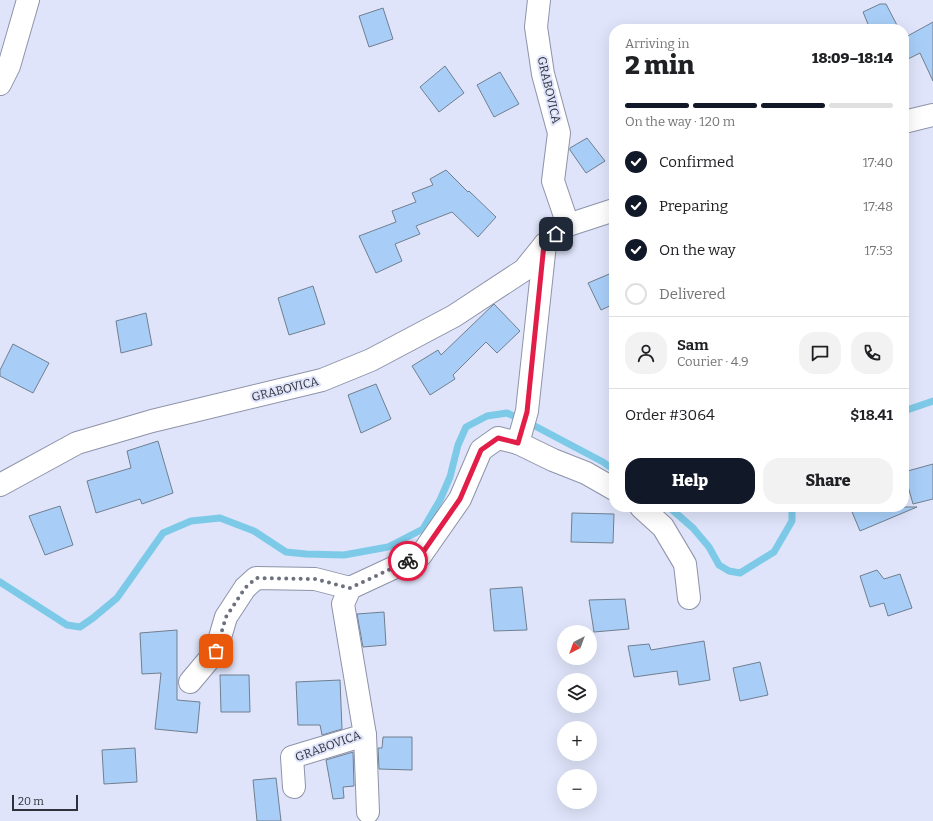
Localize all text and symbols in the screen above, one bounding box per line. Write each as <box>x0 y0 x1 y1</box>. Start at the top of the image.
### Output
text: Arriving in <box>625 36 690 51</box>
text: 18:09–18:14 <box>812 49 893 67</box>
text: 2 min <box>625 50 695 81</box>
street label: GRABOVICA <box>534 55 564 125</box>
text: On the way · 120 m <box>625 114 735 129</box>
icon: check <box>625 151 647 173</box>
text: Confirmed <box>659 153 734 171</box>
text: 17:40 <box>863 155 893 170</box>
icon: check <box>625 195 647 217</box>
text: Preparing <box>659 197 728 215</box>
text: 17:48 <box>863 199 893 214</box>
pin <box>539 217 573 251</box>
icon: home <box>545 223 567 245</box>
icon: check <box>625 239 647 261</box>
text: On the way <box>659 241 736 259</box>
text: 17:53 <box>865 243 893 258</box>
text: Delivered <box>659 285 726 303</box>
button: person <box>625 332 667 374</box>
button: chat <box>799 332 841 374</box>
button: phone <box>851 332 893 374</box>
text: Sam <box>677 336 709 354</box>
text: Courier · 4.9 <box>677 354 749 369</box>
street label: GRABOVICA <box>250 374 320 404</box>
text: Order #3064 <box>625 406 715 424</box>
text: $18.41 <box>850 406 893 424</box>
button: Help <box>625 458 755 504</box>
button: Share <box>763 458 893 504</box>
courier <box>388 541 428 581</box>
icon: bike <box>397 550 419 572</box>
north arrow <box>557 625 597 665</box>
map controls <box>557 625 597 809</box>
pin <box>199 634 233 668</box>
icon: bag <box>205 640 227 662</box>
button: layers <box>557 673 597 713</box>
button: + <box>557 721 597 761</box>
street label: GRABOVICA <box>293 728 363 764</box>
button: − <box>557 769 597 809</box>
scale bar <box>12 793 78 812</box>
text: 20 m <box>18 795 44 808</box>

